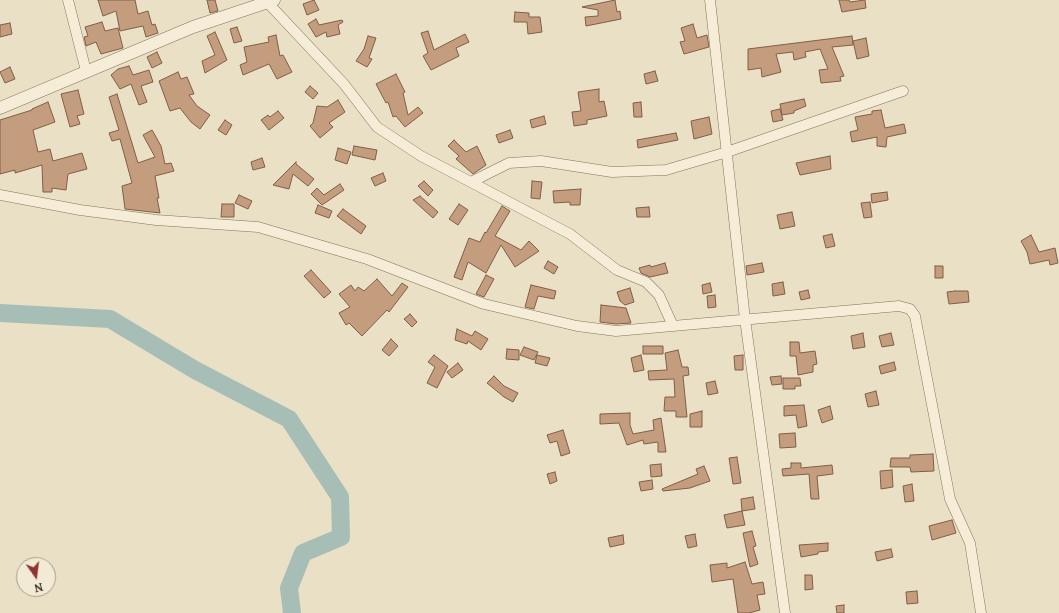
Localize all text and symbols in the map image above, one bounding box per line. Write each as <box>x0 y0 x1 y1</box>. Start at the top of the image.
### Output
north arrow <box>16 557 56 597</box>
text: N <box>33 580 44 595</box>

